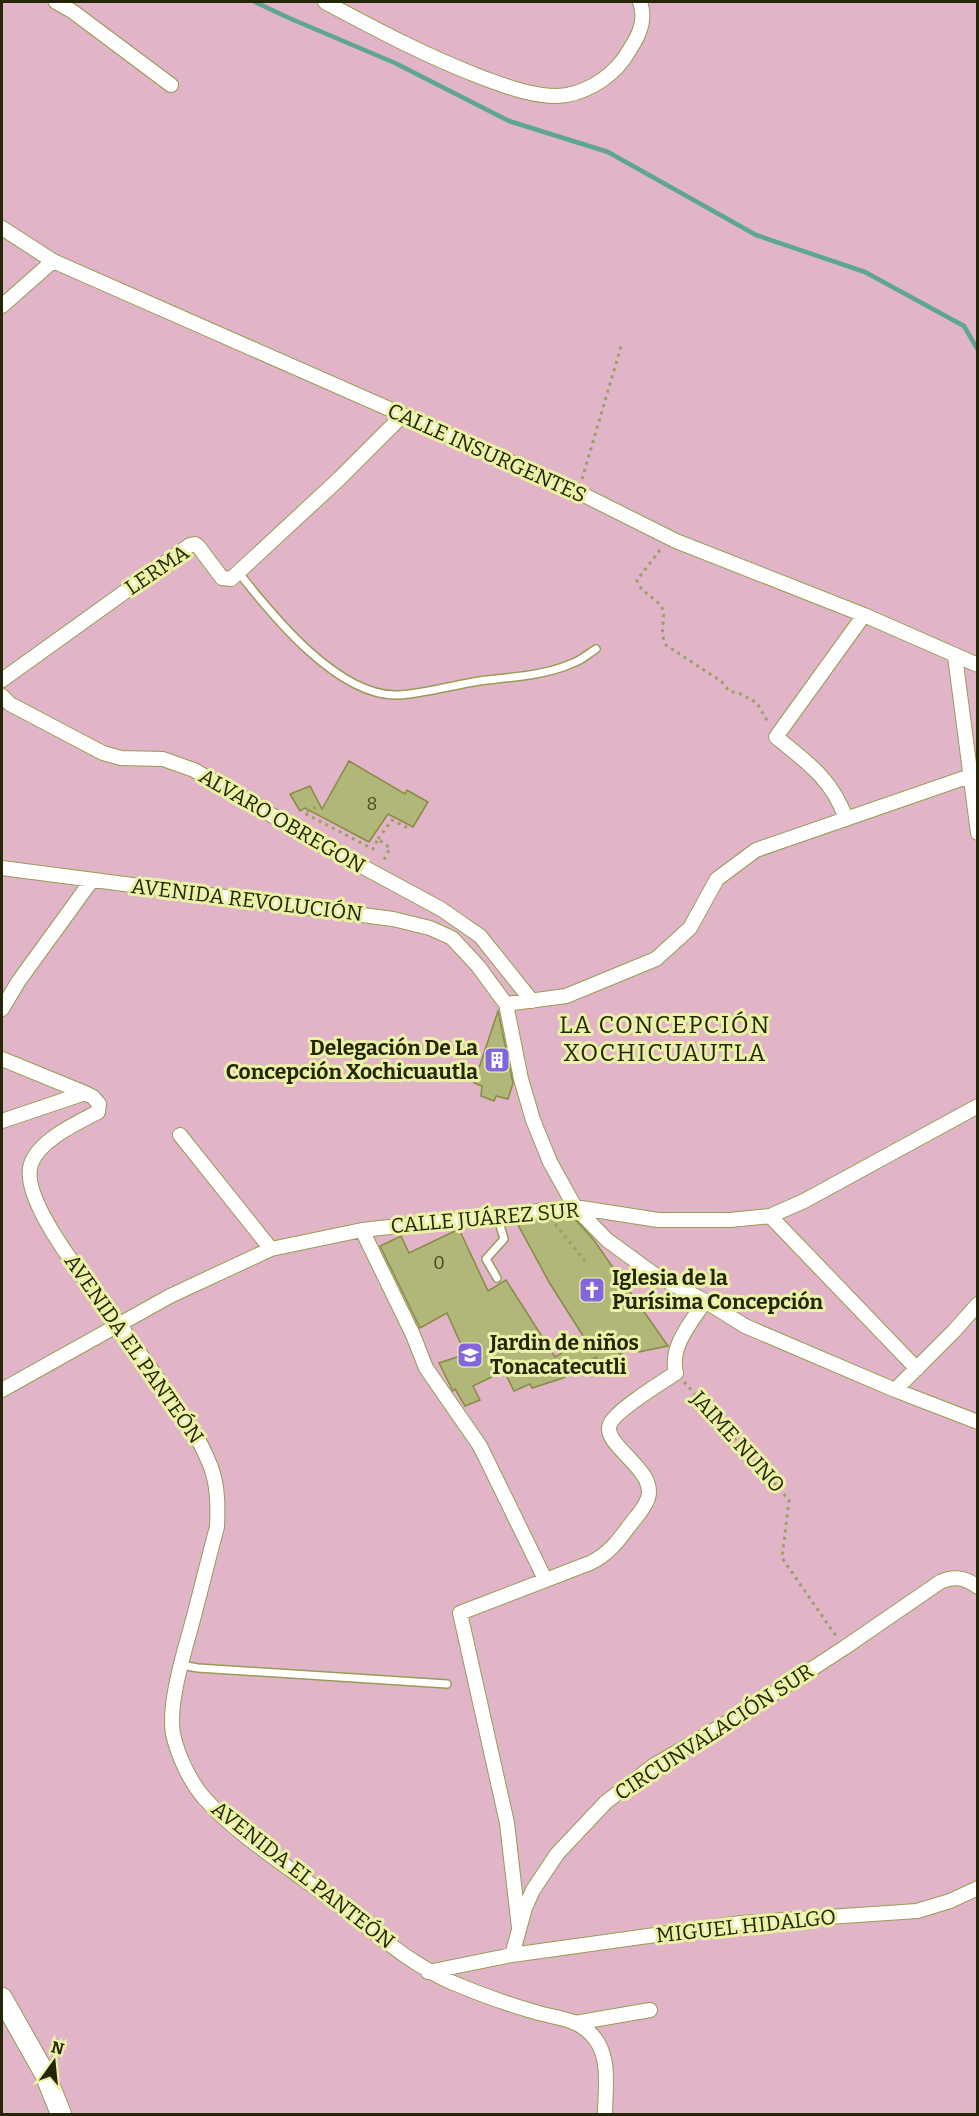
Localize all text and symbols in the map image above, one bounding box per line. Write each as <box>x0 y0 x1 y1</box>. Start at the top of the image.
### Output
street label: CALLE INSURGENTES <box>384 397 590 509</box>
street label: LERMA <box>120 539 194 601</box>
street label: ALVARO OBREGON <box>194 763 370 879</box>
house number: 8 <box>367 793 377 815</box>
street label: AVENIDA REVOLUCIÓN <box>130 873 364 927</box>
district label: LA CONCEPCIÓN XOCHICUAUTLA <box>559 1011 771 1067</box>
place label: Delegación De La Concepción Xochicuautla <box>226 1035 478 1085</box>
building icon: Delegación De La Concepción Xochicuautla <box>482 1045 512 1075</box>
street label: CALLE JUÁREZ SUR <box>390 1197 581 1239</box>
street label: AVENIDA EL PANTEÓN <box>59 1249 209 1449</box>
house number: 0 <box>433 1252 445 1274</box>
place label: Iglesia de la Purísima Concepción <box>612 1265 824 1315</box>
church icon: Iglesia de la Purísima Concepción <box>577 1275 607 1305</box>
place label: Jardin de niños Tonacatecutli <box>489 1330 639 1380</box>
school or university icon: Jardin de niños Tonacatecutli <box>455 1340 485 1370</box>
street label: JAIME NUNO <box>685 1385 790 1498</box>
street label: CIRCUNVALACIÓN SUR <box>610 1658 818 1806</box>
street label: AVENIDA EL PANTEÓN <box>206 1795 400 1955</box>
street label: MIGUEL HIDALGO <box>655 1904 837 1948</box>
north arrow <box>24 2032 84 2092</box>
text: N <box>49 2037 66 2059</box>

